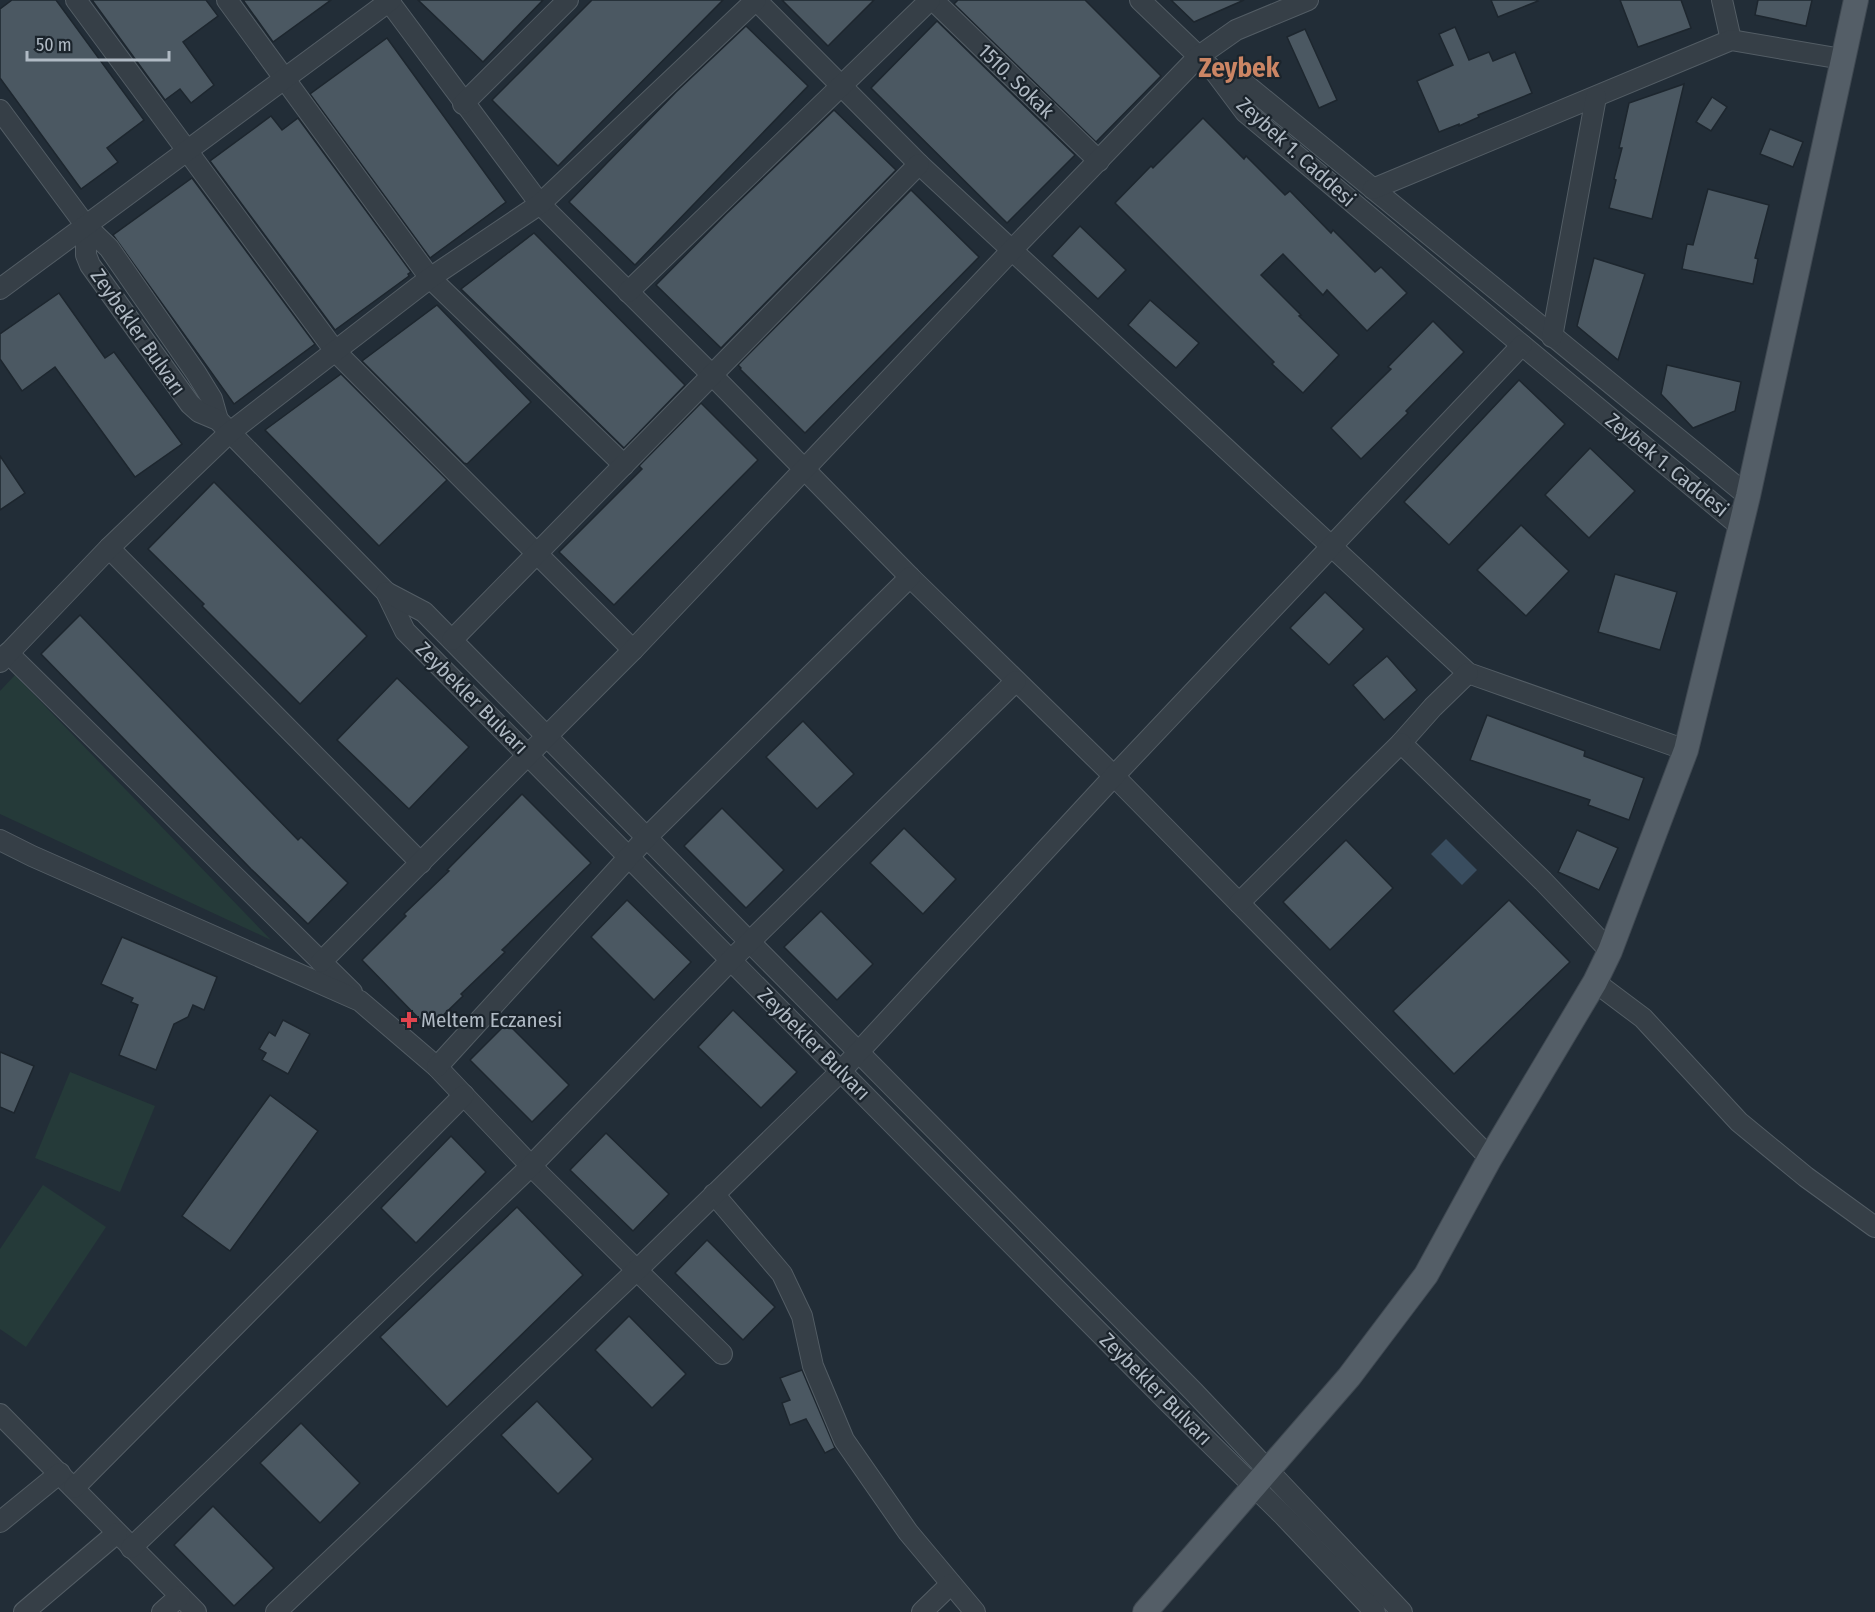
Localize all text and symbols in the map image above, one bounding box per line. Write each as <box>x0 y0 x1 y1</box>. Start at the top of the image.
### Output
scale bar <box>27 24 170 62</box>
text: 50 m <box>36 34 72 56</box>
street label: 1510. Sokak <box>972 38 1060 124</box>
district label: Zeybek <box>1198 52 1280 84</box>
street label: Zeybek 1. Caddesi <box>1231 92 1361 212</box>
street label: Zeybekler Bulvarı <box>85 264 191 400</box>
street label: Zeybek 1. Caddesi <box>1600 407 1734 523</box>
street label: Zeybekler Bulvarı <box>410 636 534 760</box>
street label: Zeybekler Bulvarı <box>752 982 876 1106</box>
place label: Meltem Eczanesi <box>421 1007 562 1033</box>
marker: Meltem Eczanesi <box>402 1013 416 1027</box>
street label: Zeybekler Bulvarı <box>1094 1327 1218 1451</box>

